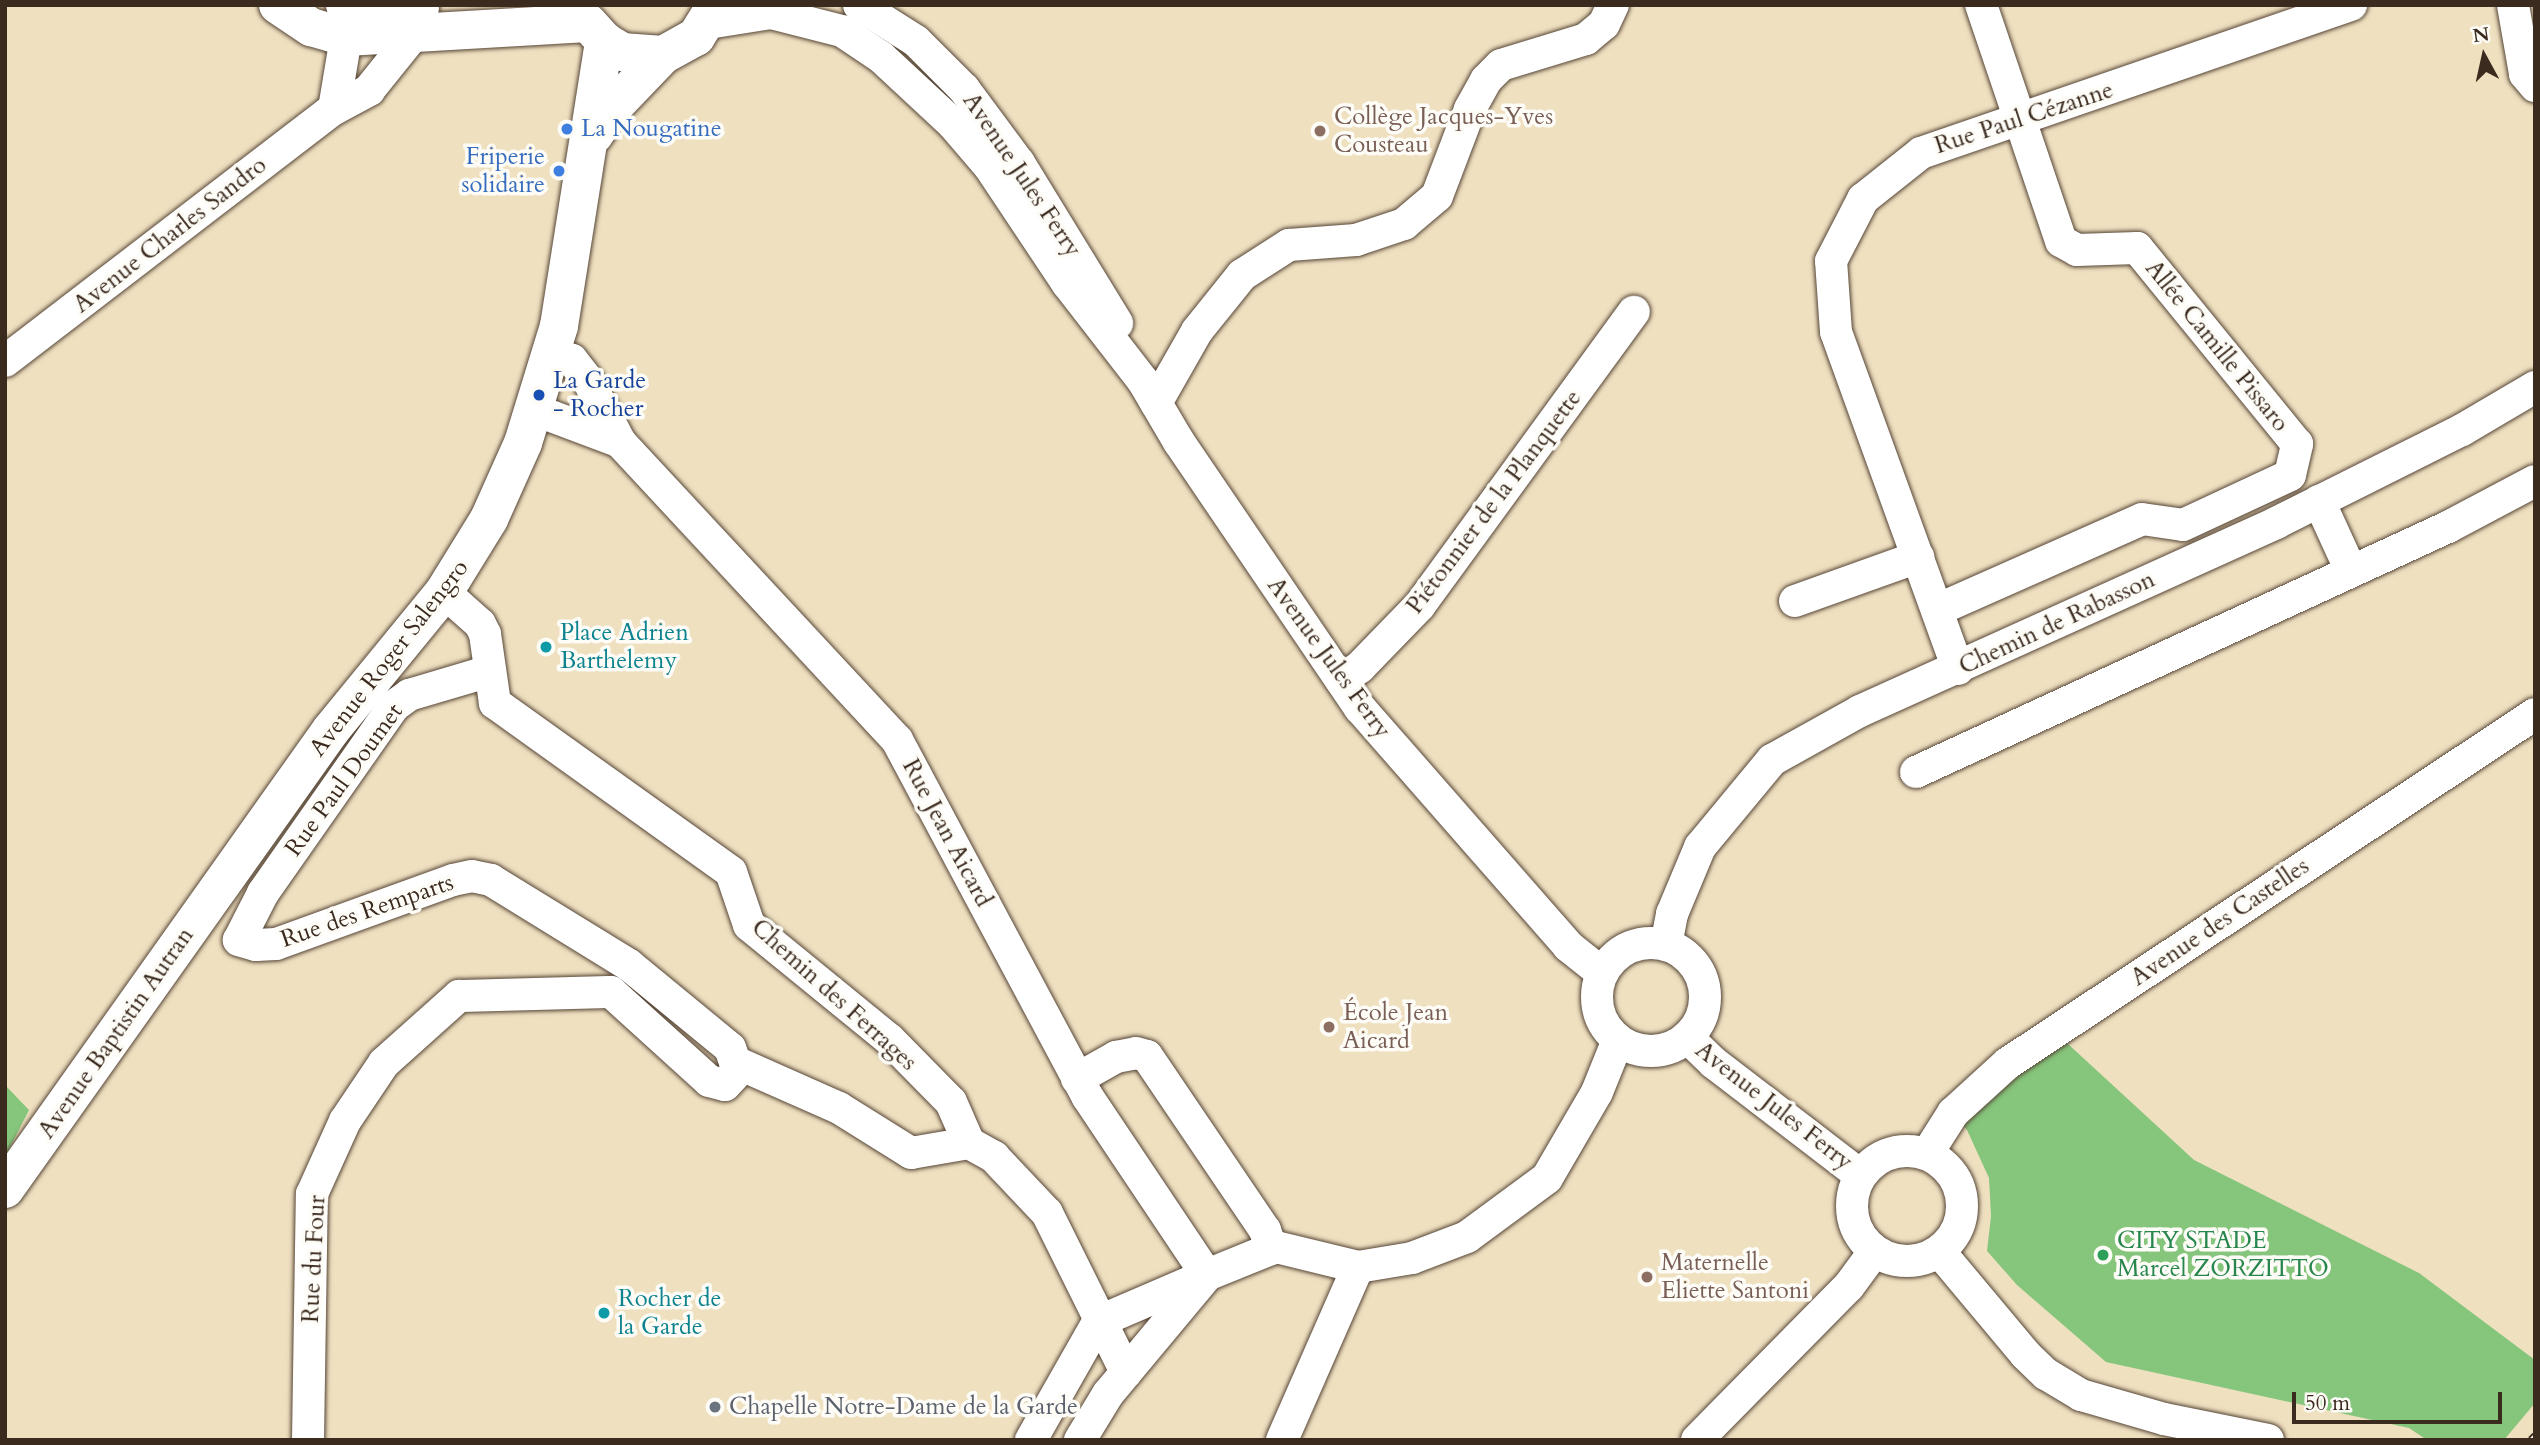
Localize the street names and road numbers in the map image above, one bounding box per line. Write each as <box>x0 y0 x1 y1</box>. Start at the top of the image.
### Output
street label: Rue Paul Cézanne <box>1931 76 2117 160</box>
street label: Avenue Jules Ferry <box>956 87 1088 263</box>
street label: Avenue Charles Sandro <box>68 151 272 319</box>
street label: Allée Camille Pissaro <box>2139 255 2295 437</box>
street label: Piétonnier de la Planquette <box>1400 384 1588 620</box>
street label: Avenue Roger Salengro <box>303 554 475 762</box>
street label: Chemin de Rabasson <box>1955 565 2159 681</box>
street label: Avenue Jules Ferry <box>1261 572 1397 744</box>
street label: Rue Paul Doumet <box>279 698 409 862</box>
street label: Rue Jean Aicard <box>896 754 998 912</box>
street label: Avenue des Castelles <box>2125 852 2315 992</box>
street label: Rue des Remparts <box>277 868 457 954</box>
street label: Chemin des Ferrages <box>745 913 923 1077</box>
street label: Avenue Baptistin Autran <box>32 922 200 1144</box>
street label: Avenue Jules Ferry <box>1690 1036 1858 1176</box>
street label: Rue du Four <box>296 1194 332 1324</box>

